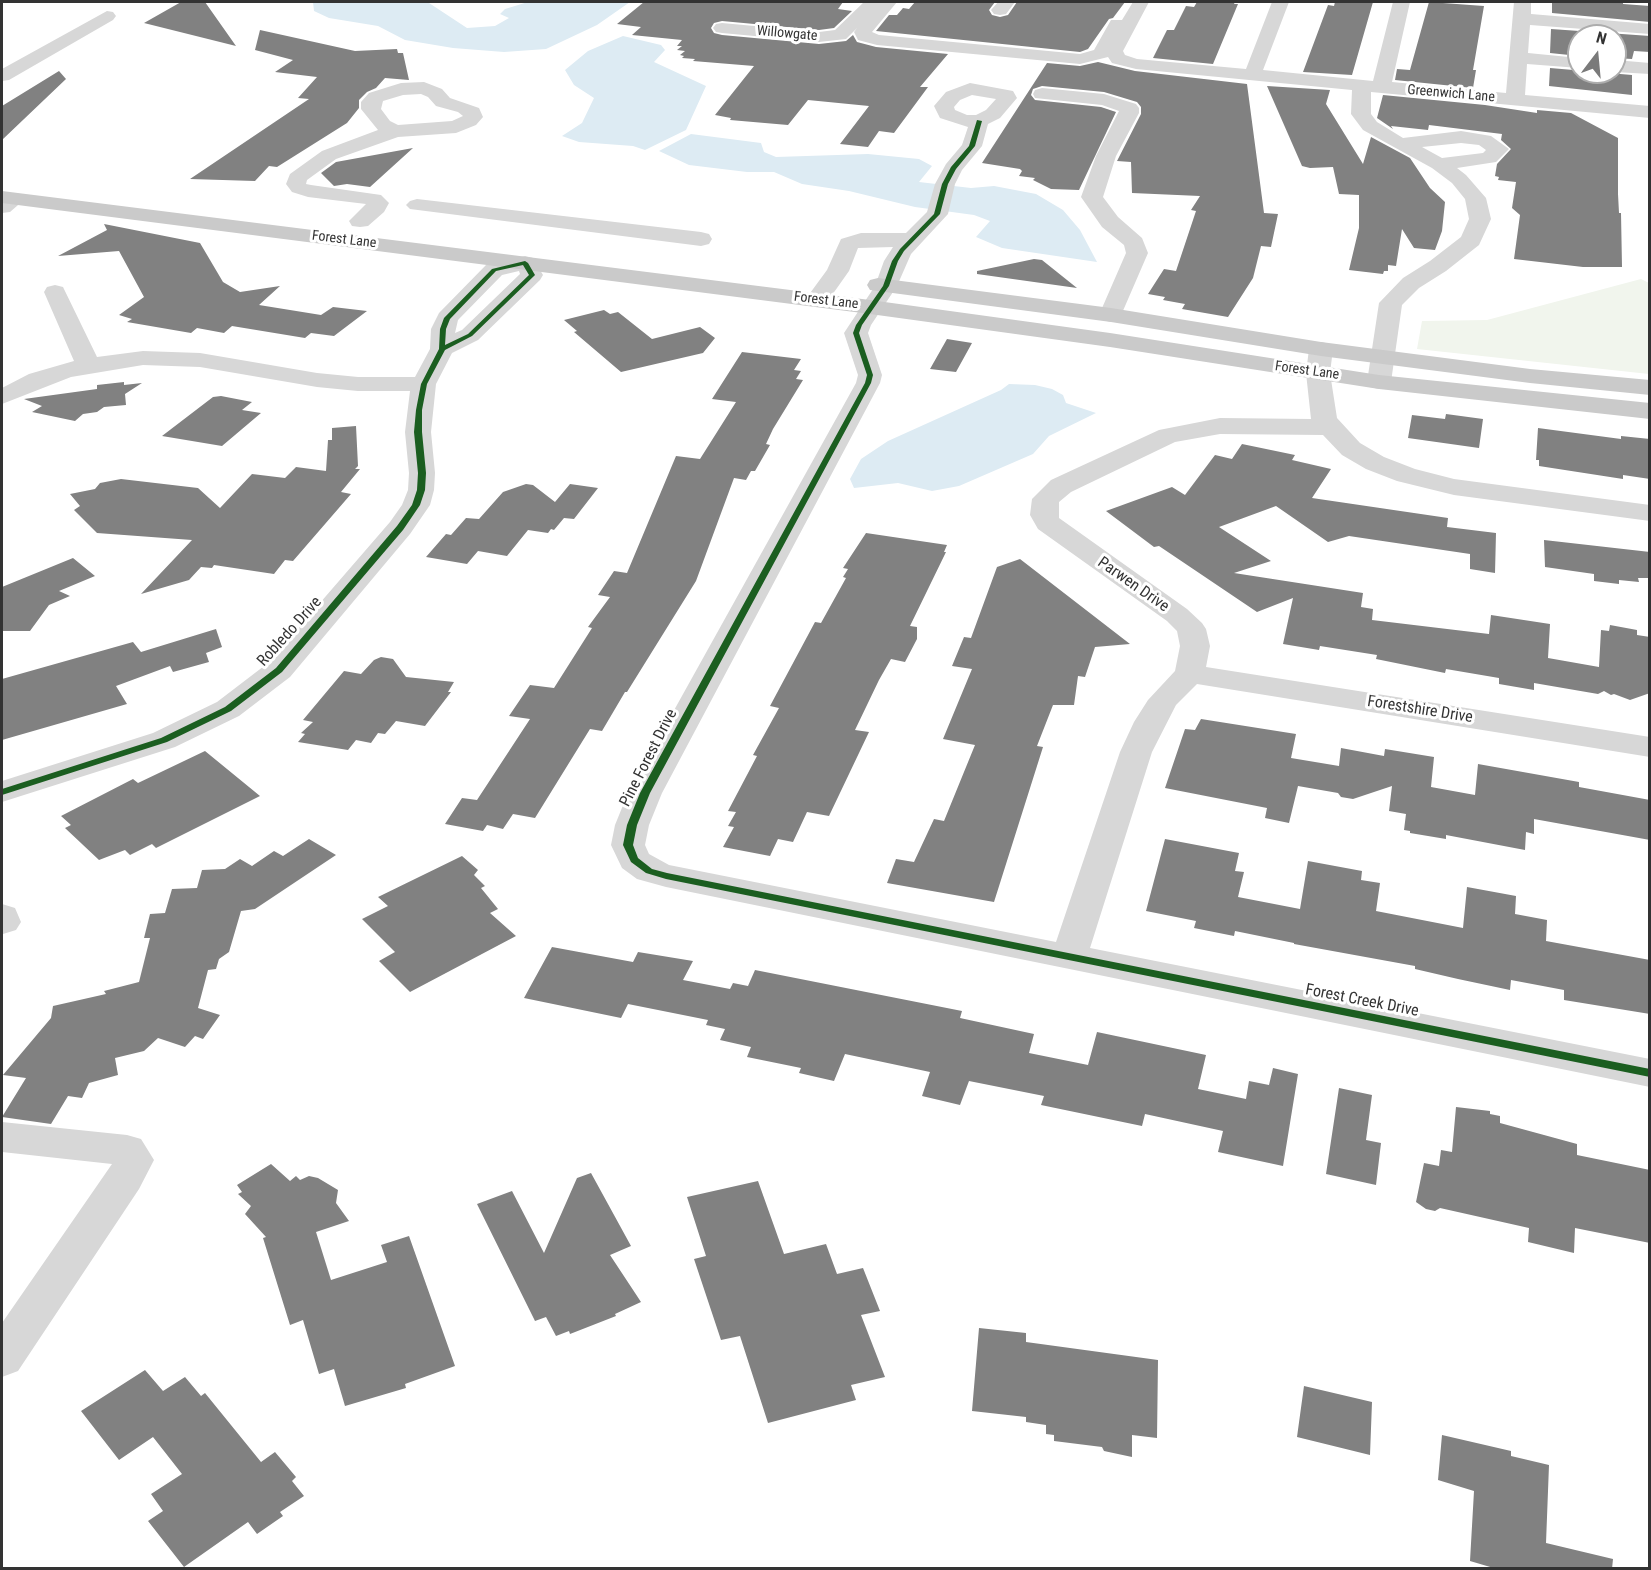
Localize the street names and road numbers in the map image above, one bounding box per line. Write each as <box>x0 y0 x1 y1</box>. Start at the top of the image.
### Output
street label: Willowgate <box>756 23 818 45</box>
street label: Greenwich Lane <box>1407 82 1495 106</box>
street label: Forest Lane <box>311 228 377 252</box>
street label: Forest Lane <box>793 289 859 313</box>
street label: Forest Lane <box>1274 358 1340 384</box>
street label: Parwen Drive <box>1094 553 1172 617</box>
street label: Robledo Drive <box>254 593 326 671</box>
street label: Forestshire Drive <box>1366 692 1474 728</box>
street label: Pine Forest Drive <box>616 706 682 810</box>
street label: Forest Creek Drive <box>1304 981 1420 1021</box>

